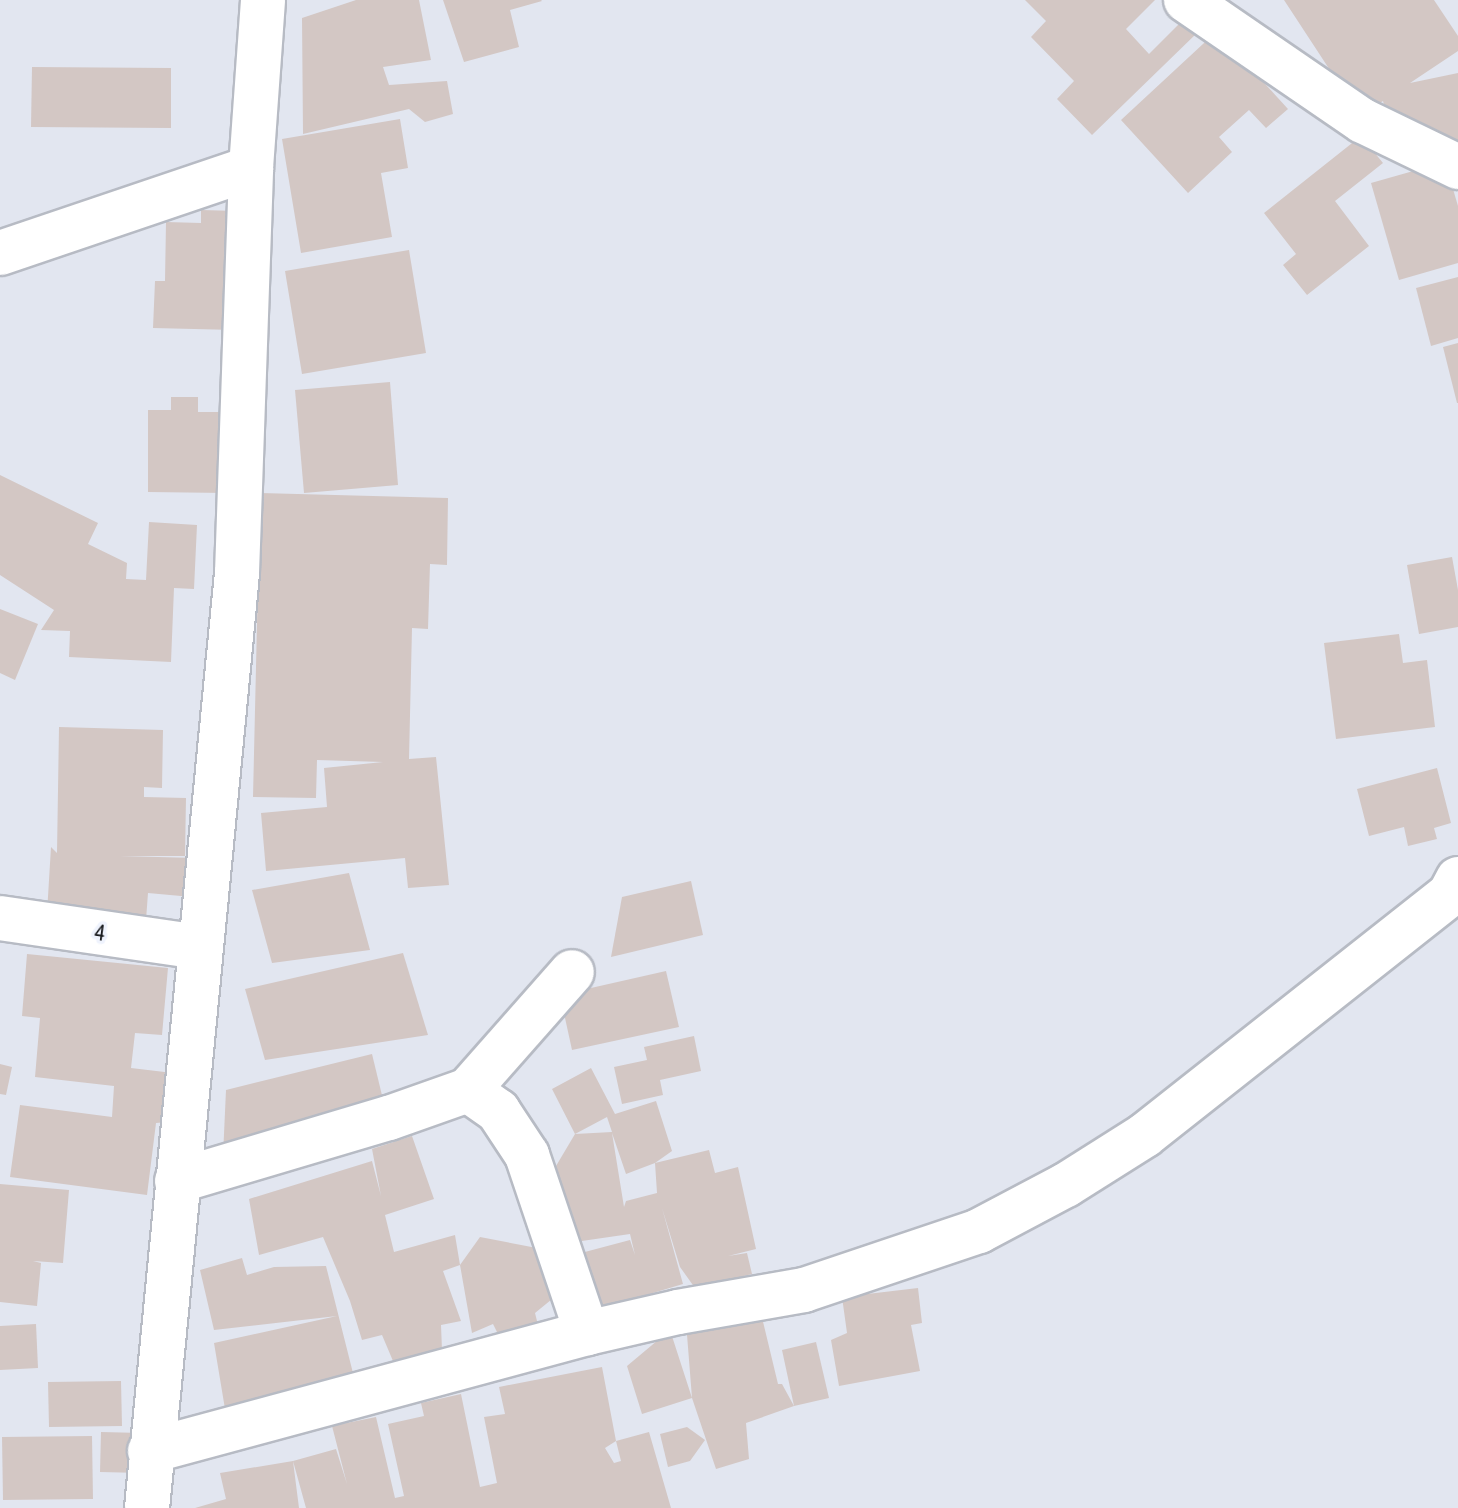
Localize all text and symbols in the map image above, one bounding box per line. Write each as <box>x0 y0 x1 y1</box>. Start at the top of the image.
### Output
street label: 4 <box>93 919 107 947</box>

